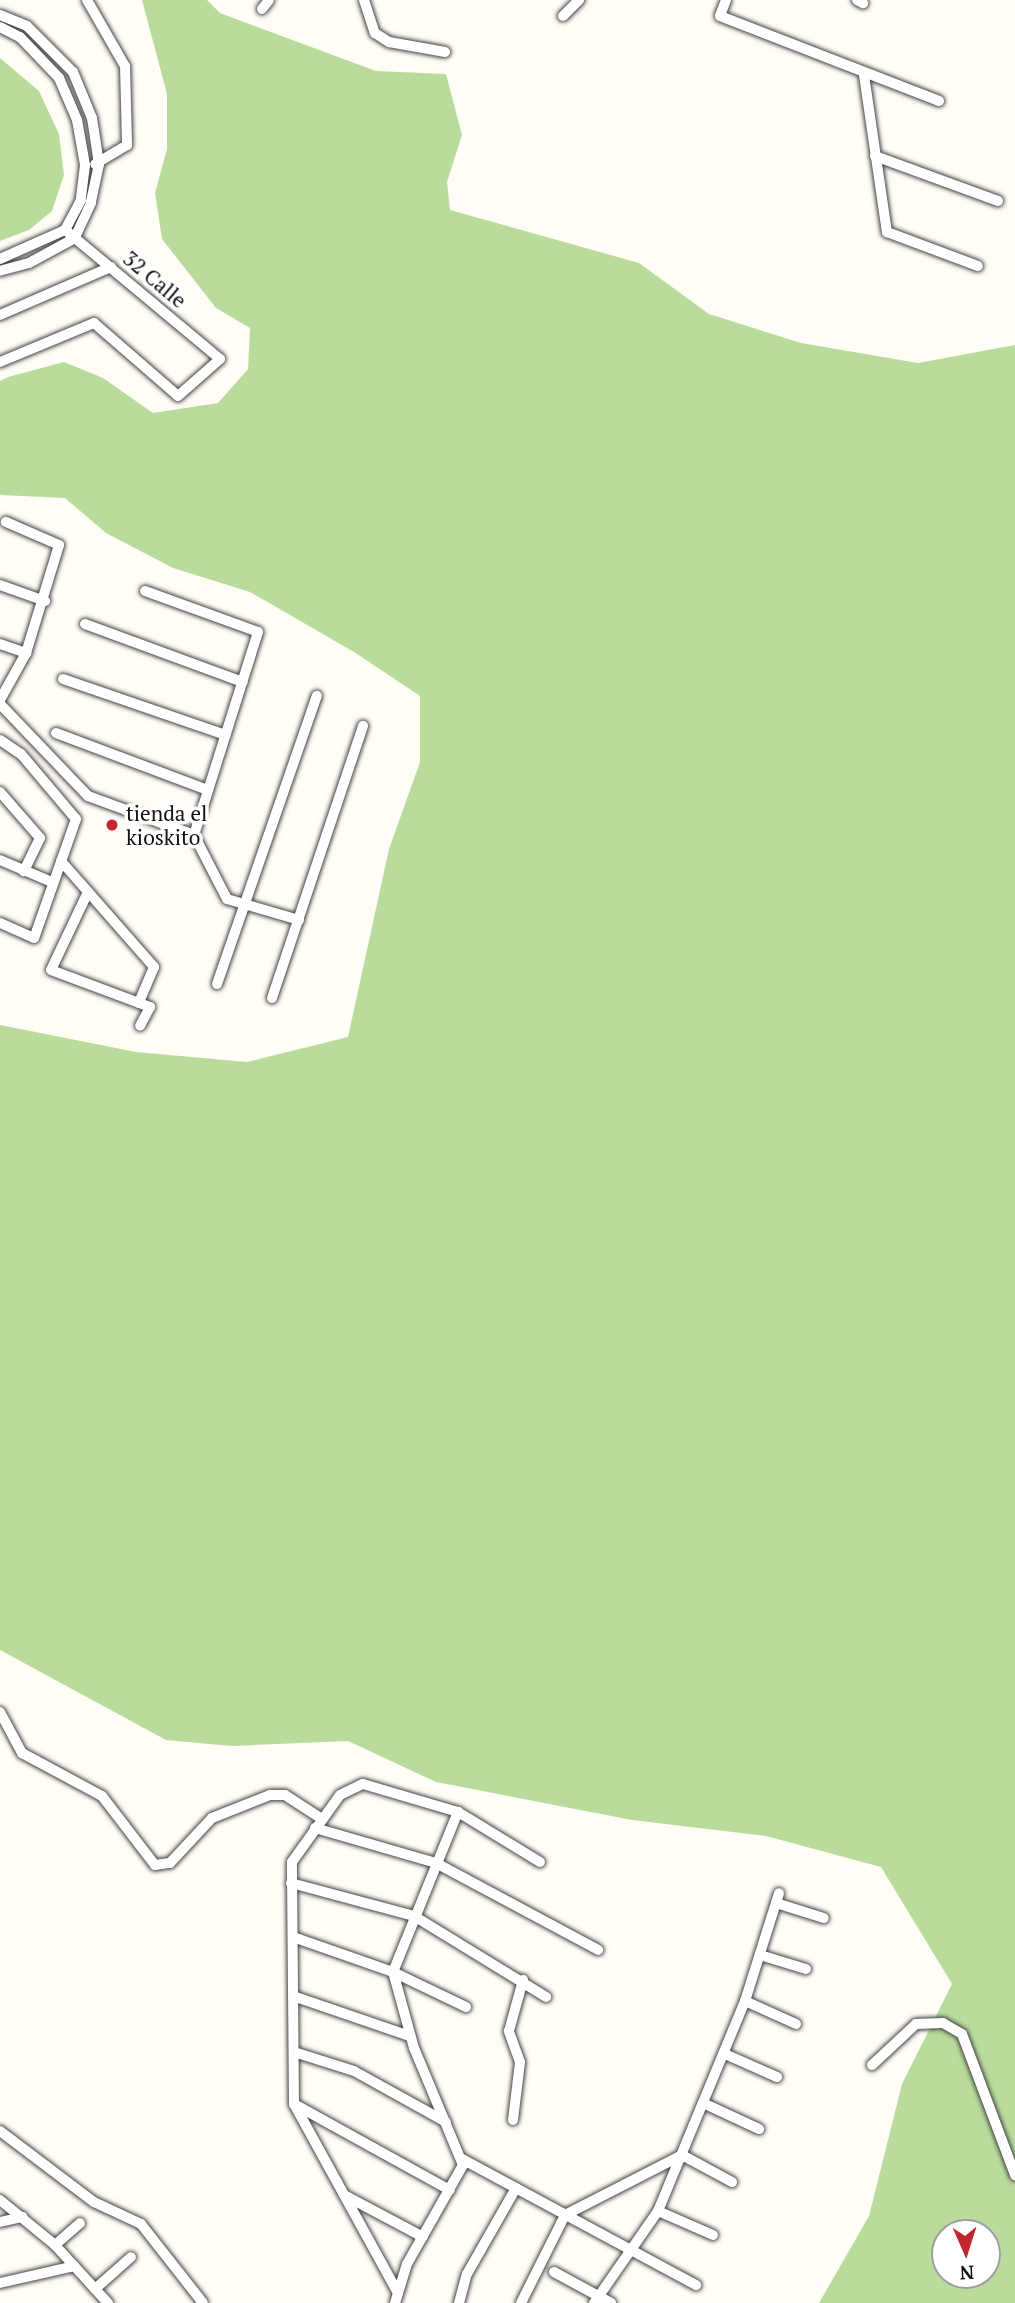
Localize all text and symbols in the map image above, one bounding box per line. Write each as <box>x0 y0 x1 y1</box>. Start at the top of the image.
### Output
street label: 32 Calle <box>118 245 192 313</box>
place label: tienda el kioskito <box>126 800 207 850</box>
marker: tienda el kioskito <box>104 817 120 833</box>
north arrow <box>931 2219 1001 2289</box>
text: N <box>959 2261 975 2286</box>

